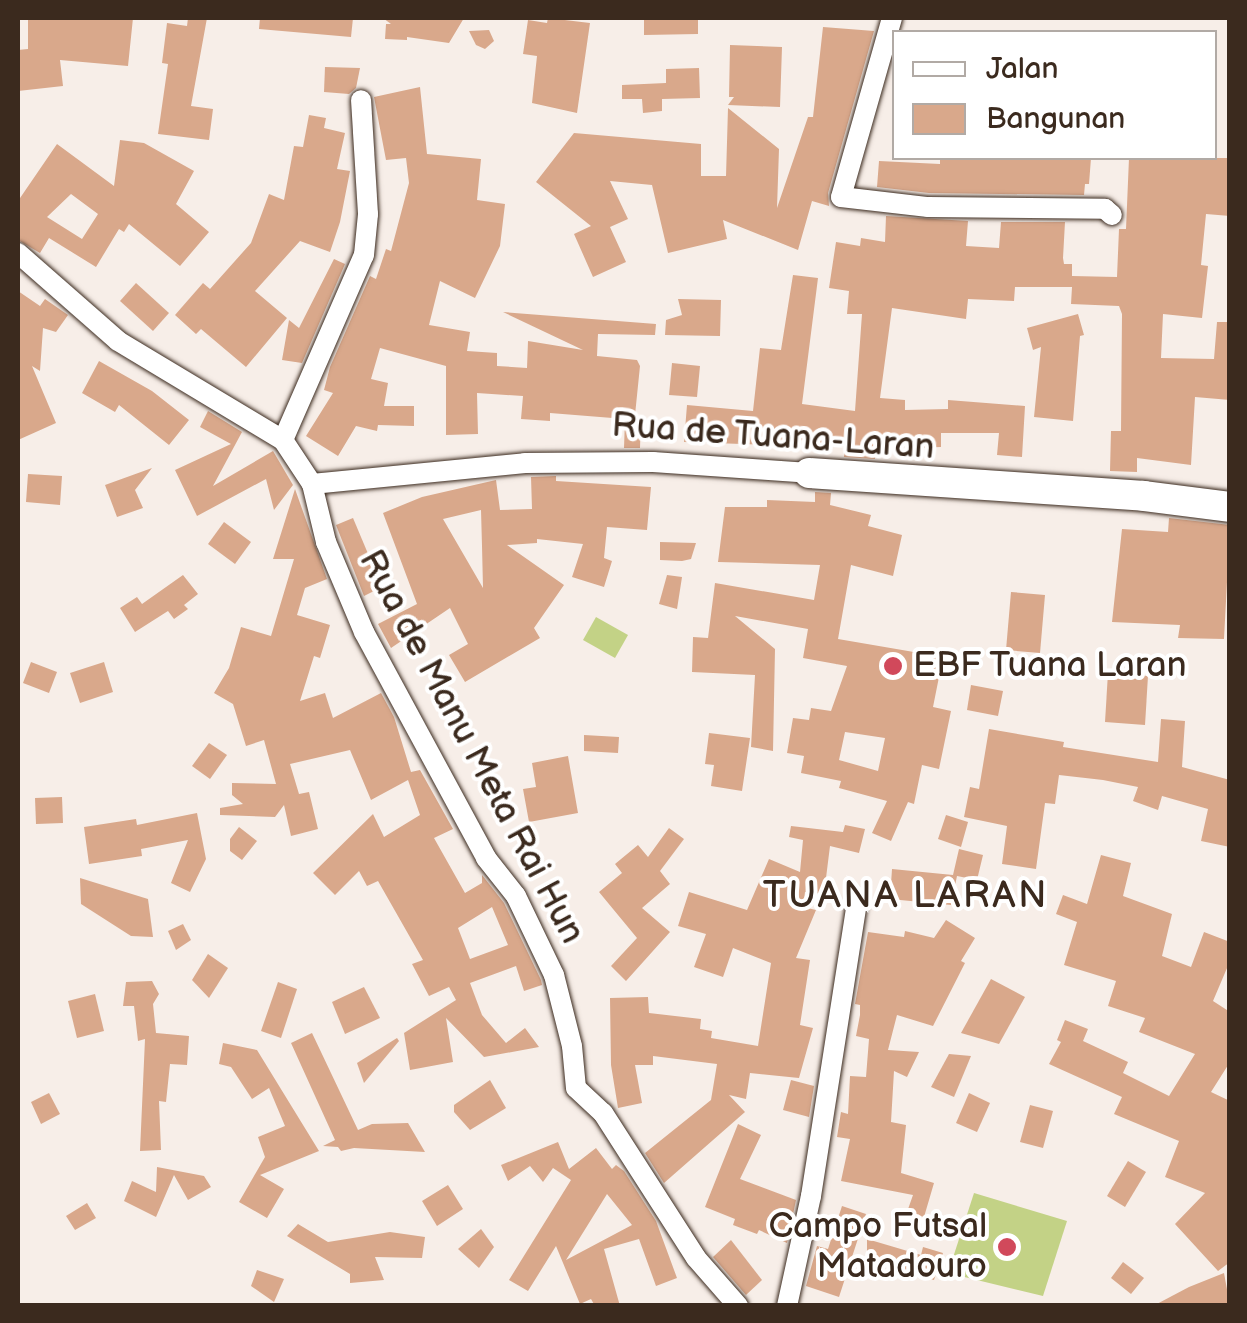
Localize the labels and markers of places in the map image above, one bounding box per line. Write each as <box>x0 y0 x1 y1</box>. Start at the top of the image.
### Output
place label: EBF Tuana Laran <box>913 645 1187 687</box>
marker: EBF Tuana Laran <box>882 655 904 677</box>
place label: Campo Futsal Matadouro <box>768 1206 987 1288</box>
marker: Campo Futsal Matadouro <box>996 1236 1018 1258</box>

